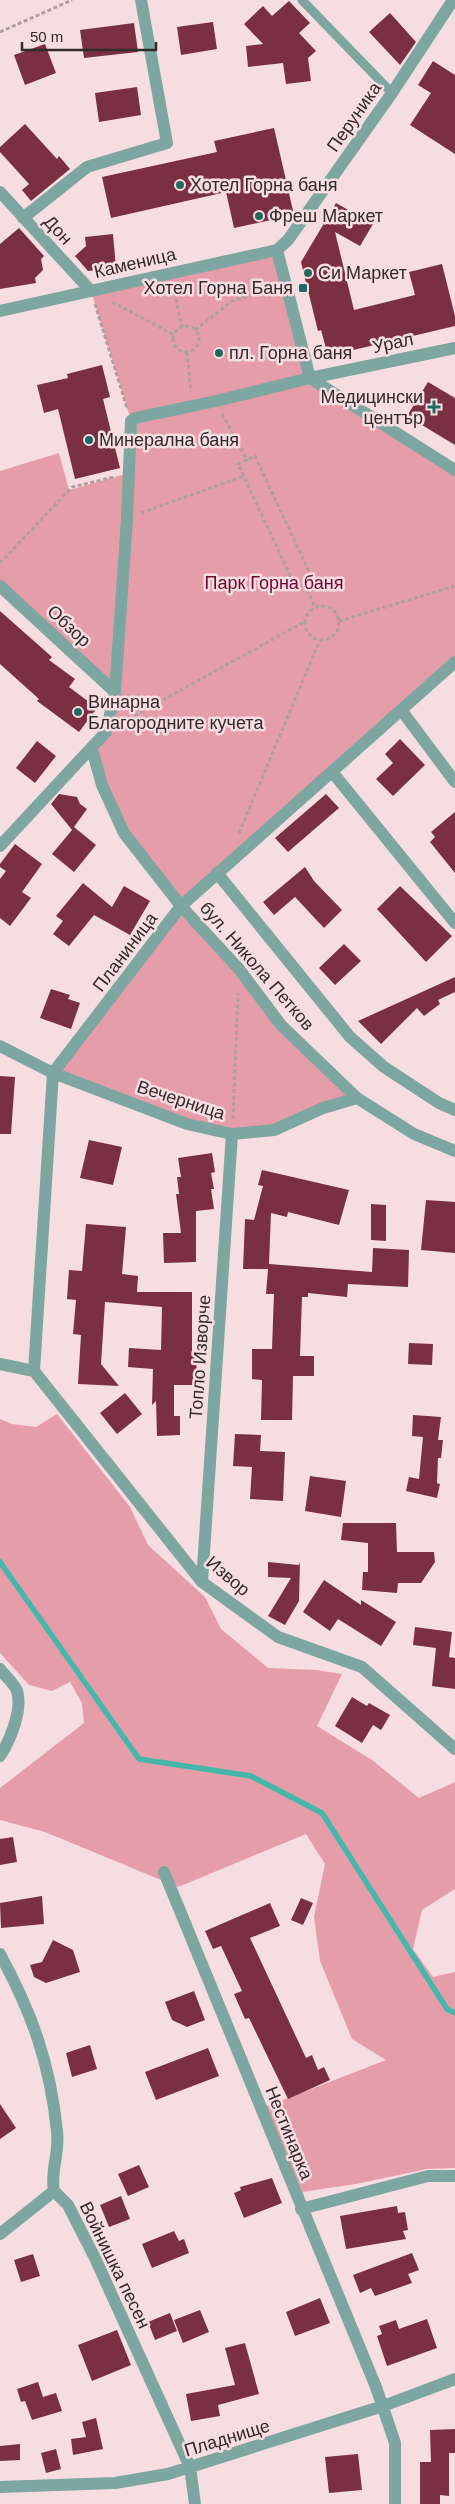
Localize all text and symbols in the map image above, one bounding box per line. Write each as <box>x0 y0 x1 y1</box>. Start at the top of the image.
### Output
scale bar <box>22 20 156 52</box>
text: 50 m <box>30 28 63 45</box>
street label: Перуника <box>323 78 386 156</box>
place label: Хотел Горна баня <box>190 175 338 195</box>
marker: Хотел Горна баня <box>174 179 186 191</box>
place label: Фреш Маркет <box>269 206 383 226</box>
marker: Фреш Маркет <box>253 210 265 222</box>
street label: Дон <box>40 211 76 249</box>
street label: Каменица <box>92 244 179 282</box>
place label: Си Маркет <box>318 263 407 283</box>
marker: Си Маркет <box>302 267 314 279</box>
place label: Хотел Горна Баня <box>144 278 293 298</box>
marker: Хотел Горна Баня <box>297 282 309 294</box>
street label: Урал <box>371 329 415 357</box>
place label: пл. Горна баня <box>229 343 352 363</box>
marker: пл. Горна баня <box>213 347 225 359</box>
place label: Медицински център <box>320 387 423 428</box>
marker: Медицински център <box>427 400 441 414</box>
place label: Минерална баня <box>99 430 239 450</box>
marker: Минерална баня <box>83 434 95 446</box>
park label: Парк Горна баня <box>205 573 343 593</box>
street label: Обзор <box>43 601 95 651</box>
place label: Винарна Благородните кучета <box>88 692 264 733</box>
marker: Винарна Благородните кучета <box>72 706 84 718</box>
street label: бул. Никола Петков <box>196 898 318 1034</box>
street label: Планиница <box>89 908 162 995</box>
street label: Вечерница <box>135 1076 228 1124</box>
street label: Топло Изворче <box>186 1294 214 1420</box>
street label: Извор <box>202 1552 254 1600</box>
street label: Нестинарка <box>261 2084 317 2183</box>
street label: Войнишка песен <box>76 2198 154 2332</box>
street label: Пладнище <box>182 2415 272 2461</box>

